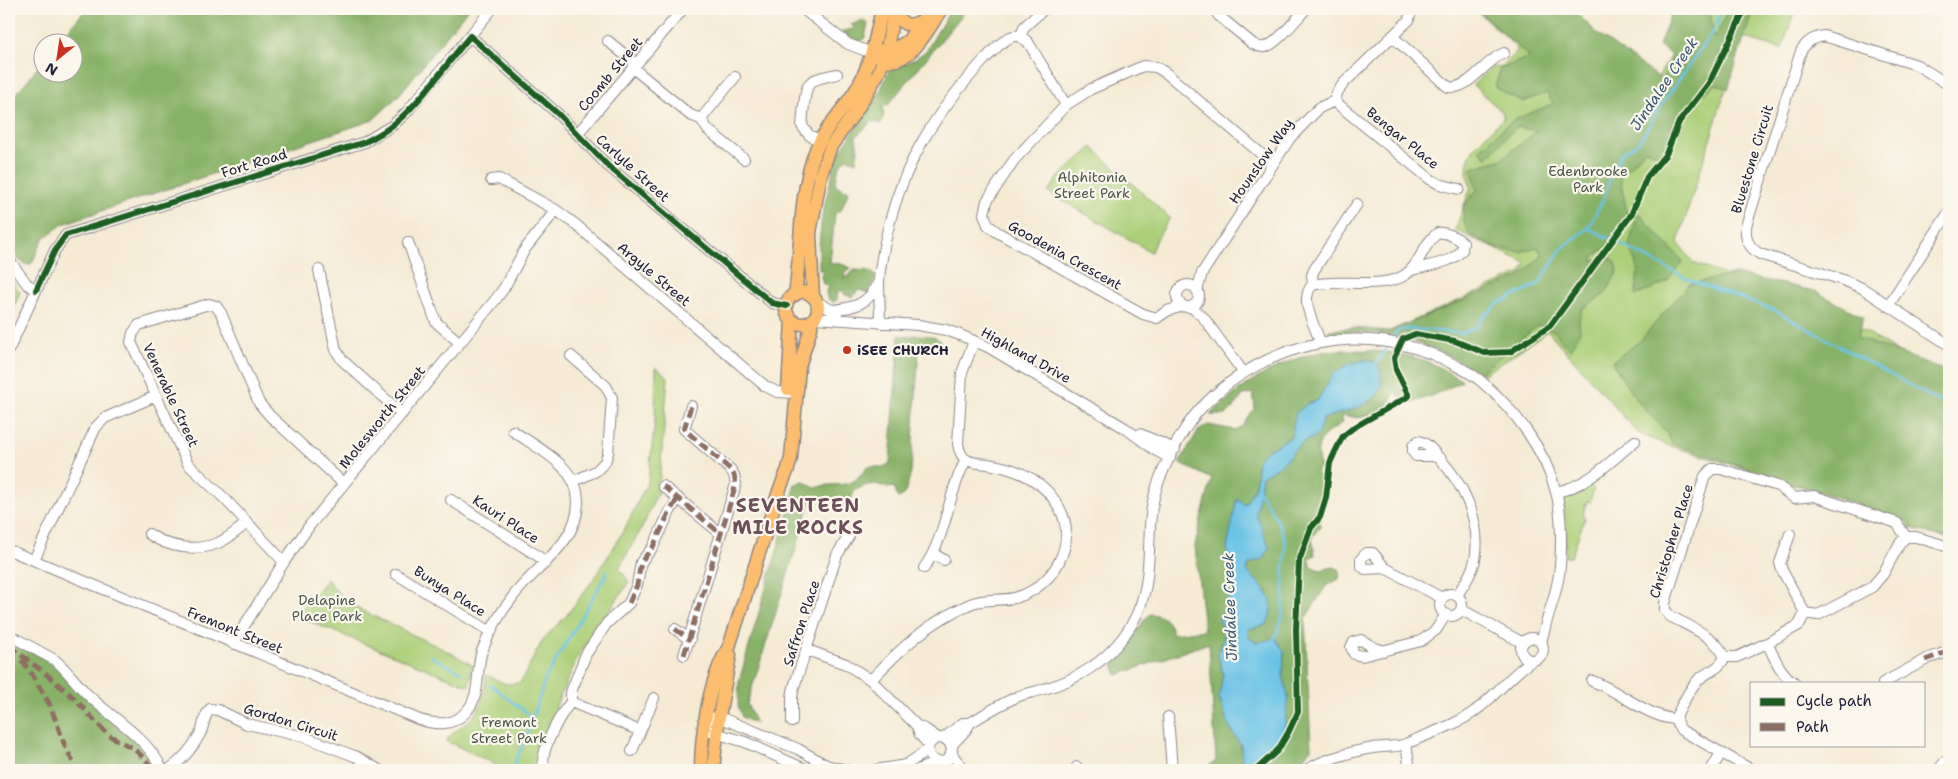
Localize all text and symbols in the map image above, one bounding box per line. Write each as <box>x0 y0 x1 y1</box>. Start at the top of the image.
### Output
north arrow <box>32 32 82 82</box>
street label: Coomb Street <box>574 33 646 115</box>
water label: Jindalee Creek <box>1625 33 1703 135</box>
text: N <box>42 59 61 80</box>
street label: Bluestone Circuit <box>1727 102 1777 216</box>
street label: Bengar Place <box>1363 103 1443 173</box>
street label: Hounslow Way <box>1225 115 1297 207</box>
street label: Carlyle Street <box>592 130 674 206</box>
street label: Fort Road <box>219 144 289 182</box>
park label: Edenbrooke Park <box>1548 162 1628 196</box>
park label: Alphitonia Street Park <box>1054 168 1130 202</box>
street label: Goodenia Crescent <box>1005 216 1125 294</box>
street label: Argyle Street <box>614 238 694 310</box>
street label: Highland Drive <box>978 323 1074 387</box>
street label: Venerable Street <box>139 340 203 450</box>
place label: iSEE CHURCH <box>857 341 949 359</box>
marker: iSEE CHURCH <box>841 344 853 356</box>
street label: Molesworth Street <box>335 362 429 472</box>
street label: Christopher Place <box>1645 482 1697 600</box>
street label: Kauri Place <box>469 491 543 547</box>
district label: SEVENTEEN MILE ROCKS <box>732 493 864 540</box>
water label: Jindalee Creek <box>1218 552 1242 662</box>
street label: Bunya Place <box>411 562 489 620</box>
street label: Saffron Place <box>779 577 823 668</box>
park label: Delapine Place Park <box>292 591 362 625</box>
street label: Fremont Street <box>184 603 286 657</box>
legend <box>1750 682 1926 746</box>
text: Cycle path <box>1796 691 1872 711</box>
street label: Gordon Circuit <box>241 699 341 745</box>
park label: Fremont Street Park <box>471 713 547 747</box>
text: Path <box>1796 717 1829 737</box>

